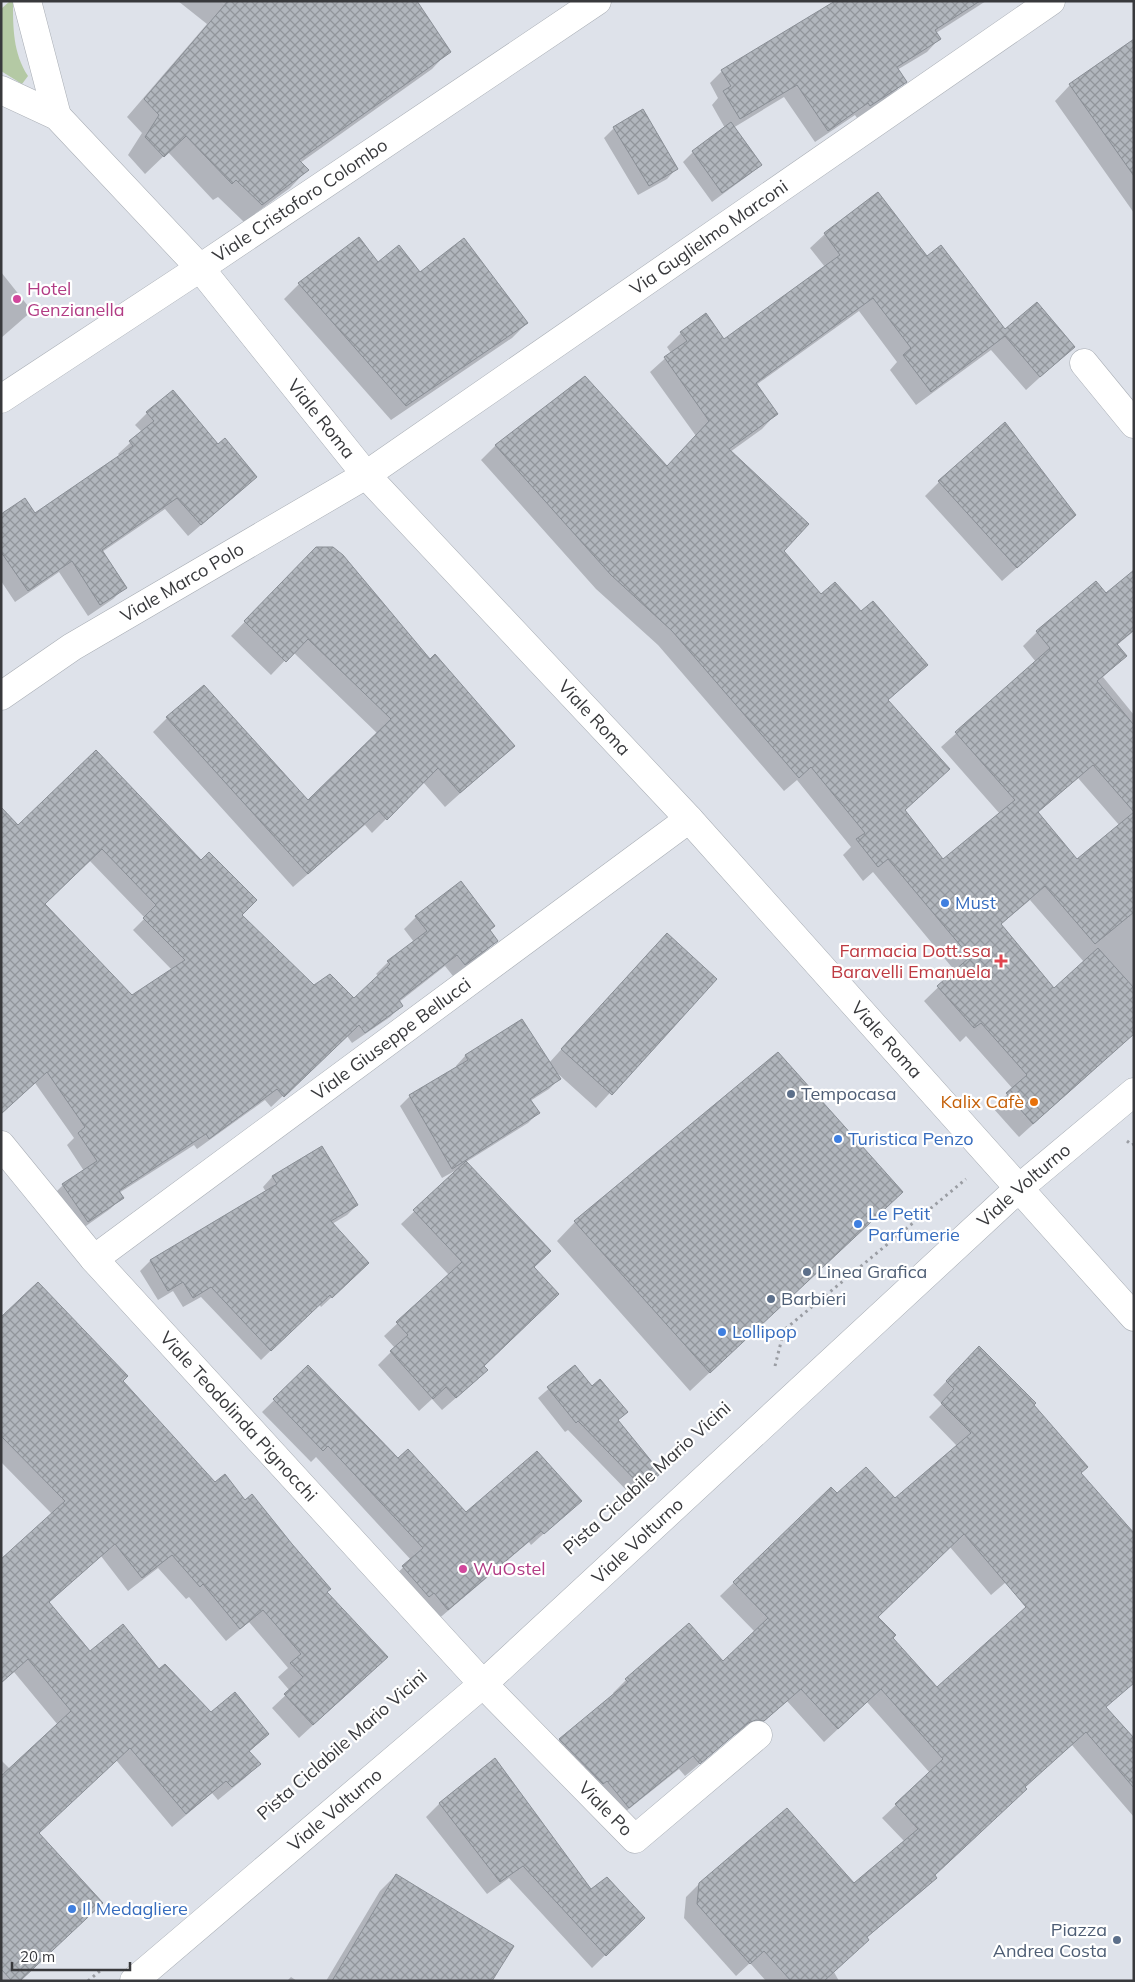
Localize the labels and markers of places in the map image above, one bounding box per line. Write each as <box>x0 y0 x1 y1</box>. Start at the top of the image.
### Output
place label: Hotel Genzianella <box>27 277 125 321</box>
marker: Hotel Genzianella <box>11 293 23 305</box>
place label: Must <box>955 891 996 914</box>
marker: Must <box>939 897 951 909</box>
place label: Farmacia Dott.ssa Baravelli Emanuela <box>831 939 991 983</box>
marker: Farmacia Dott.ssa Baravelli Emanuela <box>995 955 1007 967</box>
place label: Tempocasa <box>801 1082 897 1105</box>
marker: Tempocasa <box>785 1088 797 1100</box>
place label: Kalix Cafè <box>940 1090 1024 1113</box>
marker: Kalix Cafè <box>1028 1096 1040 1108</box>
place label: Turistica Penzo <box>848 1127 974 1150</box>
marker: Turistica Penzo <box>832 1133 844 1145</box>
place label: Le Petit Parfumerie <box>868 1202 960 1246</box>
marker: Le Petit Parfumerie <box>852 1218 864 1230</box>
place label: Linea Grafica <box>817 1260 927 1283</box>
marker: Linea Grafica <box>801 1266 813 1278</box>
place label: Barbieri <box>781 1287 846 1310</box>
marker: Barbieri <box>765 1293 777 1305</box>
place label: Lollipop <box>732 1320 797 1343</box>
marker: Lollipop <box>716 1326 728 1338</box>
place label: WuOstel <box>473 1557 546 1580</box>
marker: WuOstel <box>457 1563 469 1575</box>
place label: Il Medagliere <box>82 1897 188 1920</box>
marker: Il Medagliere <box>66 1903 78 1915</box>
place label: Piazza Andrea Costa <box>993 1918 1107 1962</box>
marker: Piazza Andrea Costa <box>1111 1934 1123 1946</box>

